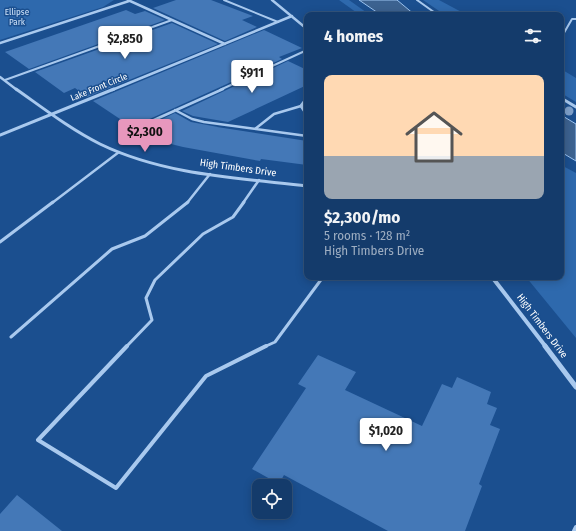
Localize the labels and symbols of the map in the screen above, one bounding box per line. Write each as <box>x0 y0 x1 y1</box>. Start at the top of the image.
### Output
park label: Ellipse Park <box>5 7 30 27</box>
pin: $2,850 <box>92 26 158 60</box>
pin: $911 <box>228 60 276 94</box>
street label: Lake Front Circle <box>69 71 129 103</box>
pin: $2,300 <box>112 119 178 153</box>
street label: High Timbers Drive <box>199 157 277 179</box>
street label: High Timbers Drive <box>514 292 570 360</box>
pin: $1,020 <box>353 418 419 452</box>

